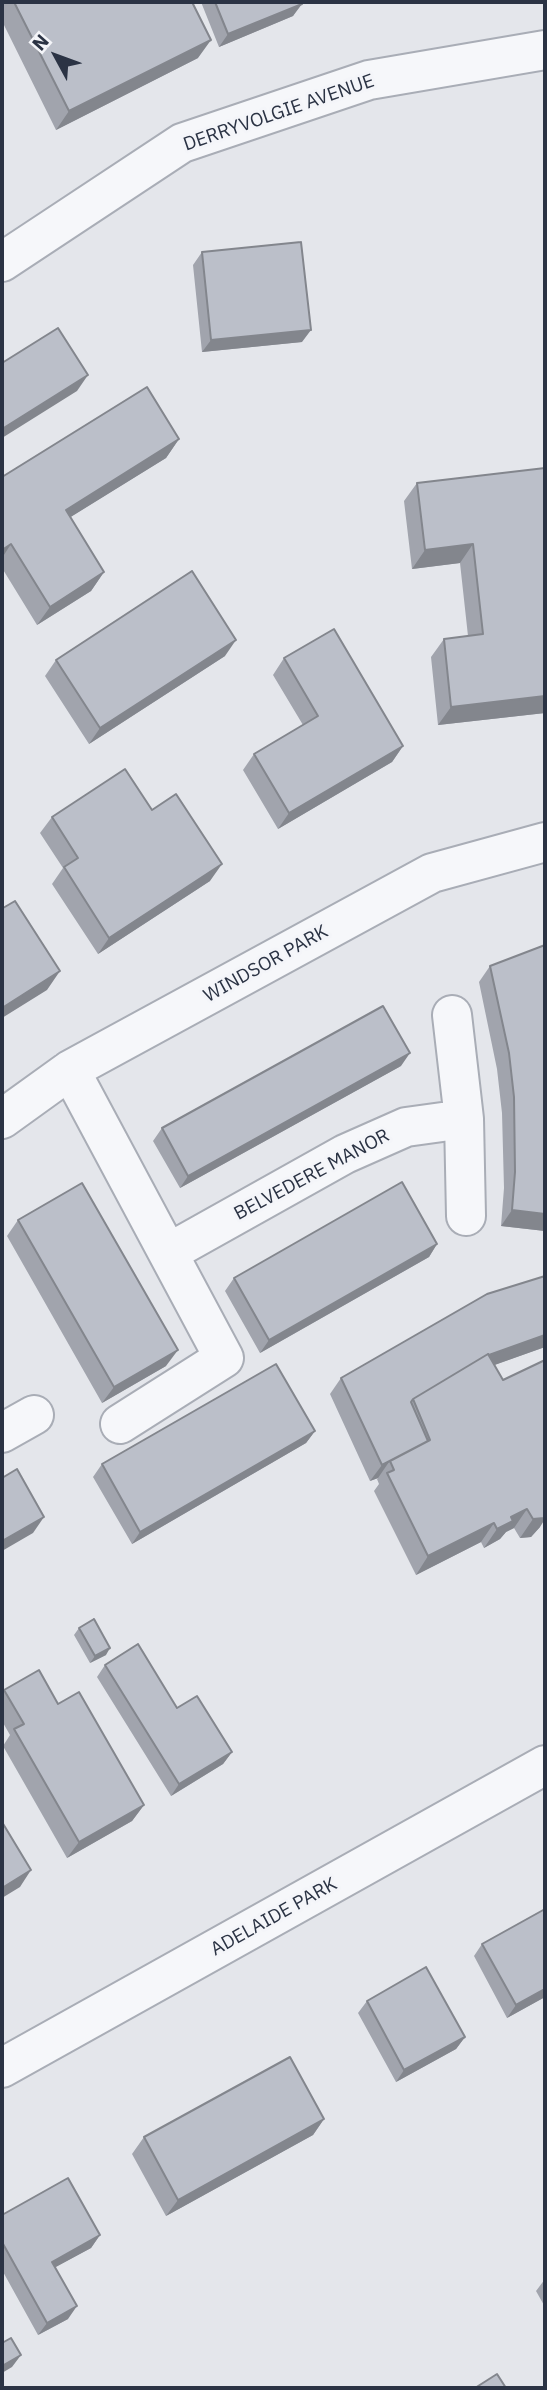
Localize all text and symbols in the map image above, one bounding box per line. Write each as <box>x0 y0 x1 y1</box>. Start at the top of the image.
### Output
north arrow <box>21 21 91 91</box>
text: N <box>27 29 54 55</box>
street label: DERRYVOLGIE AVENUE <box>181 70 377 156</box>
street label: WINDSOR PARK <box>200 920 332 1008</box>
street label: BELVEDERE MANOR <box>230 1124 394 1226</box>
street label: ADELAIDE PARK <box>207 1873 341 1961</box>

